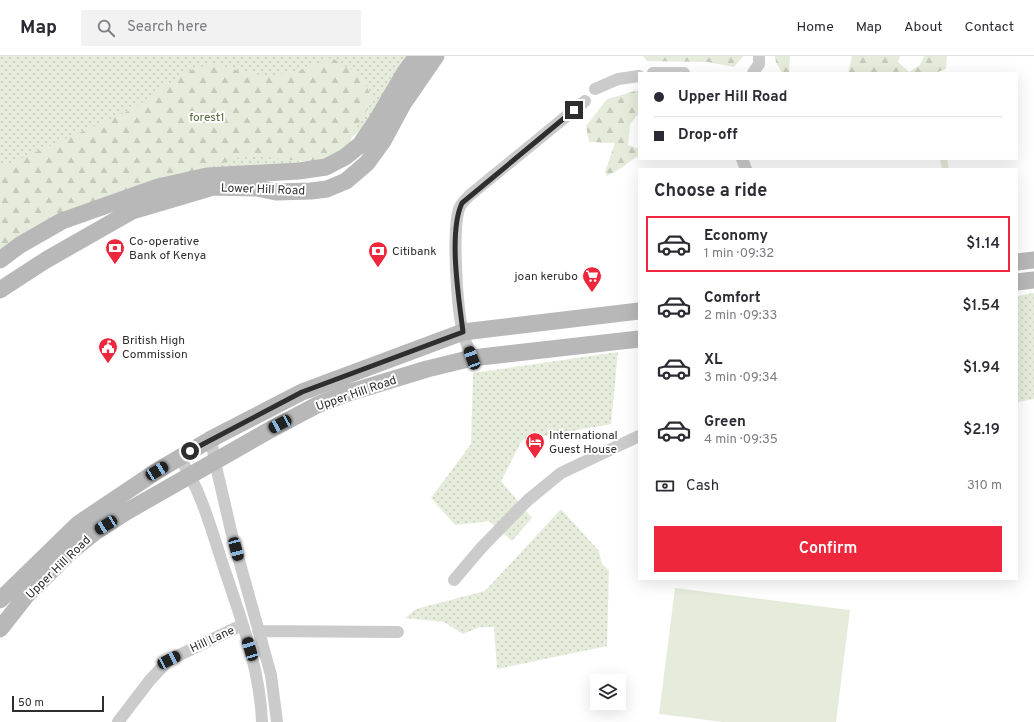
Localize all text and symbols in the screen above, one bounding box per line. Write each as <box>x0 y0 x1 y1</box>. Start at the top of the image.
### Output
search box <box>81 10 361 46</box>
text: Map <box>20 16 57 40</box>
icon: search <box>95 17 117 39</box>
text: Search here <box>127 18 207 37</box>
text: Home <box>797 19 834 36</box>
text: Map <box>856 19 882 36</box>
text: About <box>904 19 943 36</box>
text: Contact <box>965 19 1014 36</box>
text: Upper Hill Road <box>678 88 787 107</box>
route end <box>565 101 583 119</box>
park label: forest1 <box>189 110 225 126</box>
text: Drop-off <box>678 126 738 145</box>
text: Choose a ride <box>654 180 767 203</box>
street label: Lower Hill Road <box>221 181 305 199</box>
icon: car <box>656 226 692 262</box>
text: Economy <box>704 227 768 246</box>
place label: Co-operative Bank of Kenya <box>129 234 206 264</box>
text: $1.14 <box>966 235 1000 254</box>
bank icon: Co-operative Bank of Kenya <box>104 237 126 265</box>
bank icon: Citibank <box>367 240 389 268</box>
place label: Citibank <box>392 244 437 260</box>
text: 1 min · 09:32 <box>704 246 774 262</box>
supermarket icon: joan kerubo <box>581 265 603 293</box>
place label: joan kerubo <box>514 269 578 285</box>
icon: car <box>656 288 692 324</box>
text: Comfort <box>704 289 761 308</box>
text: $1.54 <box>963 297 1000 316</box>
text: 2 min · 09:33 <box>704 308 777 324</box>
place label: British High Commission <box>122 333 188 363</box>
public building icon: British High Commission <box>97 336 119 364</box>
car <box>462 345 482 371</box>
icon: car <box>656 350 692 386</box>
text: XL <box>704 351 722 370</box>
text: $1.94 <box>963 359 1000 378</box>
text: 3 min · 09:34 <box>704 370 778 386</box>
street label: Upper Hill Road <box>314 373 399 415</box>
icon: car <box>656 412 692 448</box>
car <box>267 413 293 435</box>
text: Green <box>704 413 746 432</box>
text: $2.19 <box>963 421 1000 440</box>
place label: International Guest House <box>549 428 618 458</box>
hotel icon: International Guest House <box>524 431 546 459</box>
text: 4 min · 09:35 <box>704 432 778 448</box>
route start <box>181 442 199 460</box>
car <box>144 460 170 482</box>
icon: cash <box>654 475 676 497</box>
text: Cash <box>686 477 719 496</box>
text: 310 m <box>967 478 1002 494</box>
car <box>93 514 119 536</box>
button: Confirm <box>654 526 1002 572</box>
street label: Upper Hill Road <box>23 533 95 603</box>
car <box>227 536 245 562</box>
street label: Hill Lane <box>188 623 237 657</box>
car <box>241 636 259 662</box>
car <box>156 649 182 671</box>
map controls <box>590 674 626 710</box>
button: layers <box>590 674 626 710</box>
scale bar <box>12 694 104 713</box>
text: 50 m <box>18 696 44 710</box>

